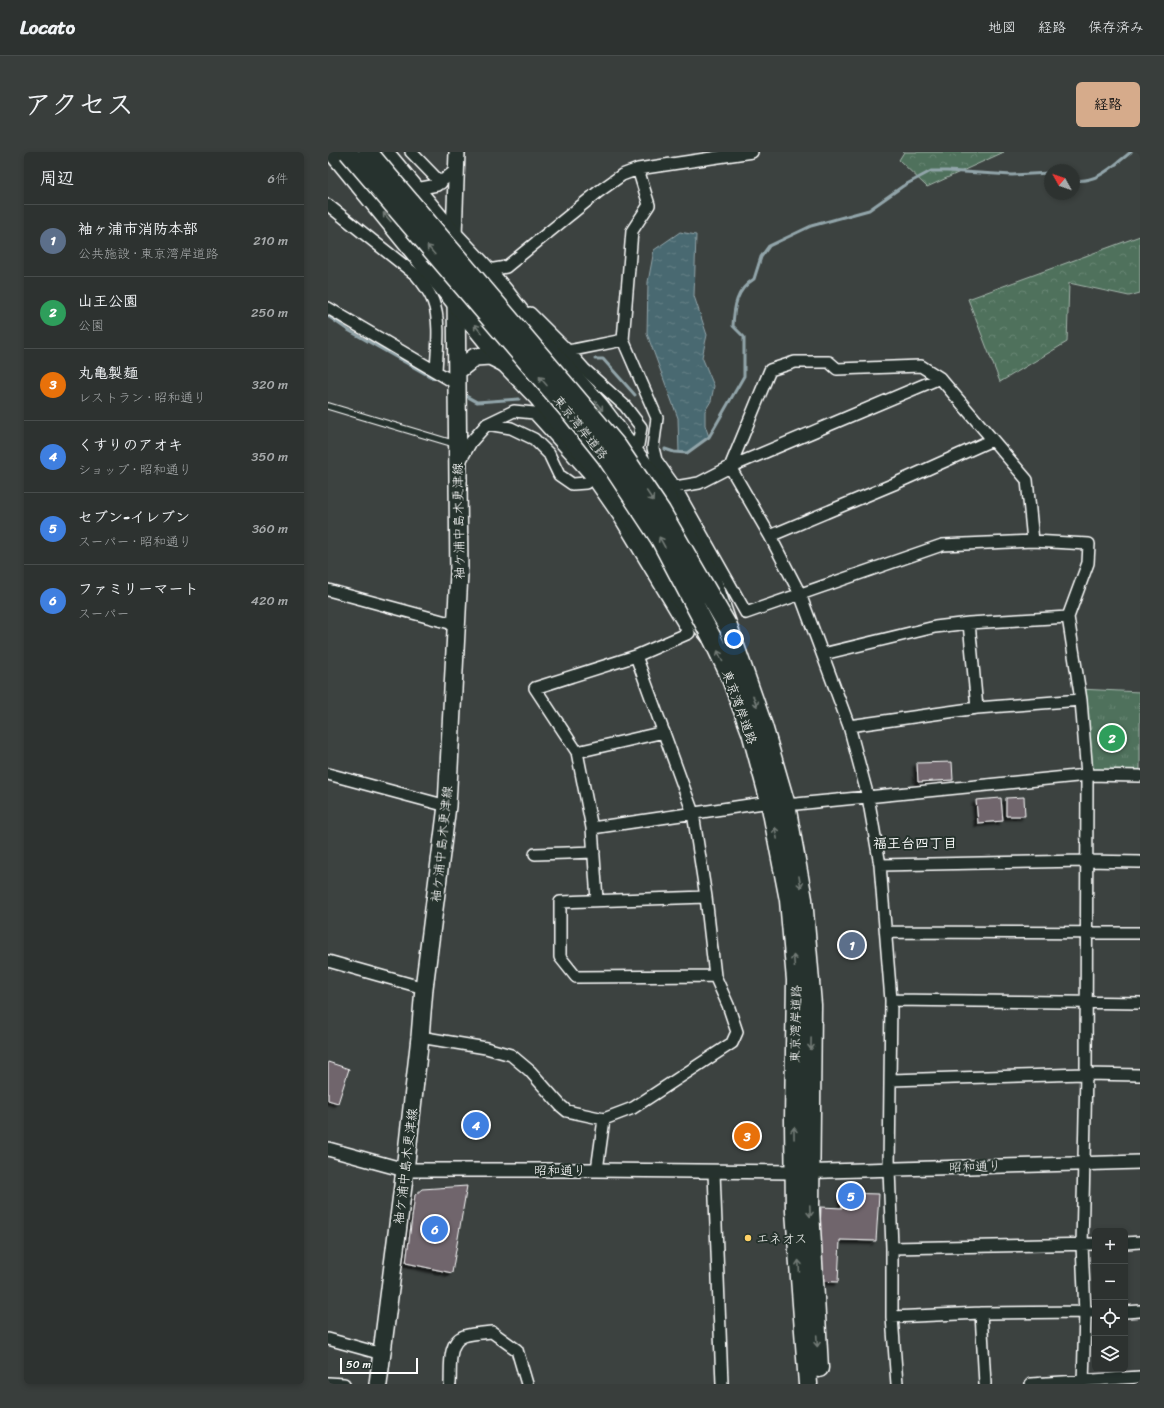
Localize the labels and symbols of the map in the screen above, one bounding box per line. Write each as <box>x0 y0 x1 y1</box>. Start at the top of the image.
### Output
north arrow <box>1044 164 1080 200</box>
one-way arrow <box>382 212 391 223</box>
one-way arrow <box>427 245 436 256</box>
one-way arrow <box>474 323 483 334</box>
one-way arrow <box>538 376 548 386</box>
street label: 東京湾岸道路 <box>547 390 614 465</box>
one-way arrow <box>595 401 604 412</box>
street label: 袖ケ浦中島木更津線 <box>446 461 471 580</box>
one-way arrow <box>646 490 654 501</box>
one-way arrow <box>657 536 665 548</box>
your location <box>724 629 744 649</box>
one-way arrow <box>716 650 723 662</box>
street label: 東京湾岸道路 <box>715 667 764 748</box>
one-way arrow <box>751 695 759 707</box>
pin: 2 <box>1099 723 1125 753</box>
street label: 袖ケ浦中島木更津線 <box>424 784 459 903</box>
one-way arrow <box>772 827 780 840</box>
district label: 福王台四丁目 <box>873 831 957 856</box>
one-way arrow <box>796 875 804 888</box>
pin: 1 <box>839 930 865 960</box>
one-way arrow <box>791 955 798 968</box>
street label: 東京湾岸道路 <box>783 985 808 1063</box>
one-way arrow <box>807 1037 815 1050</box>
street label: 袖ケ浦中島木更津線 <box>387 1106 424 1226</box>
pin: 4 <box>463 1110 489 1140</box>
pin: 3 <box>734 1121 760 1151</box>
one-way arrow <box>790 1127 798 1140</box>
street label: 昭和通り <box>949 1154 1001 1179</box>
street label: 昭和通り <box>534 1159 586 1182</box>
pin: 5 <box>838 1181 864 1211</box>
one-way arrow <box>806 1204 814 1217</box>
pin: 6 <box>422 1214 448 1244</box>
place label: エネオス <box>756 1227 807 1250</box>
marker: エネオス <box>743 1233 753 1243</box>
one-way arrow <box>795 1259 802 1272</box>
one-way arrow <box>814 1334 821 1347</box>
scale bar <box>340 1356 418 1375</box>

